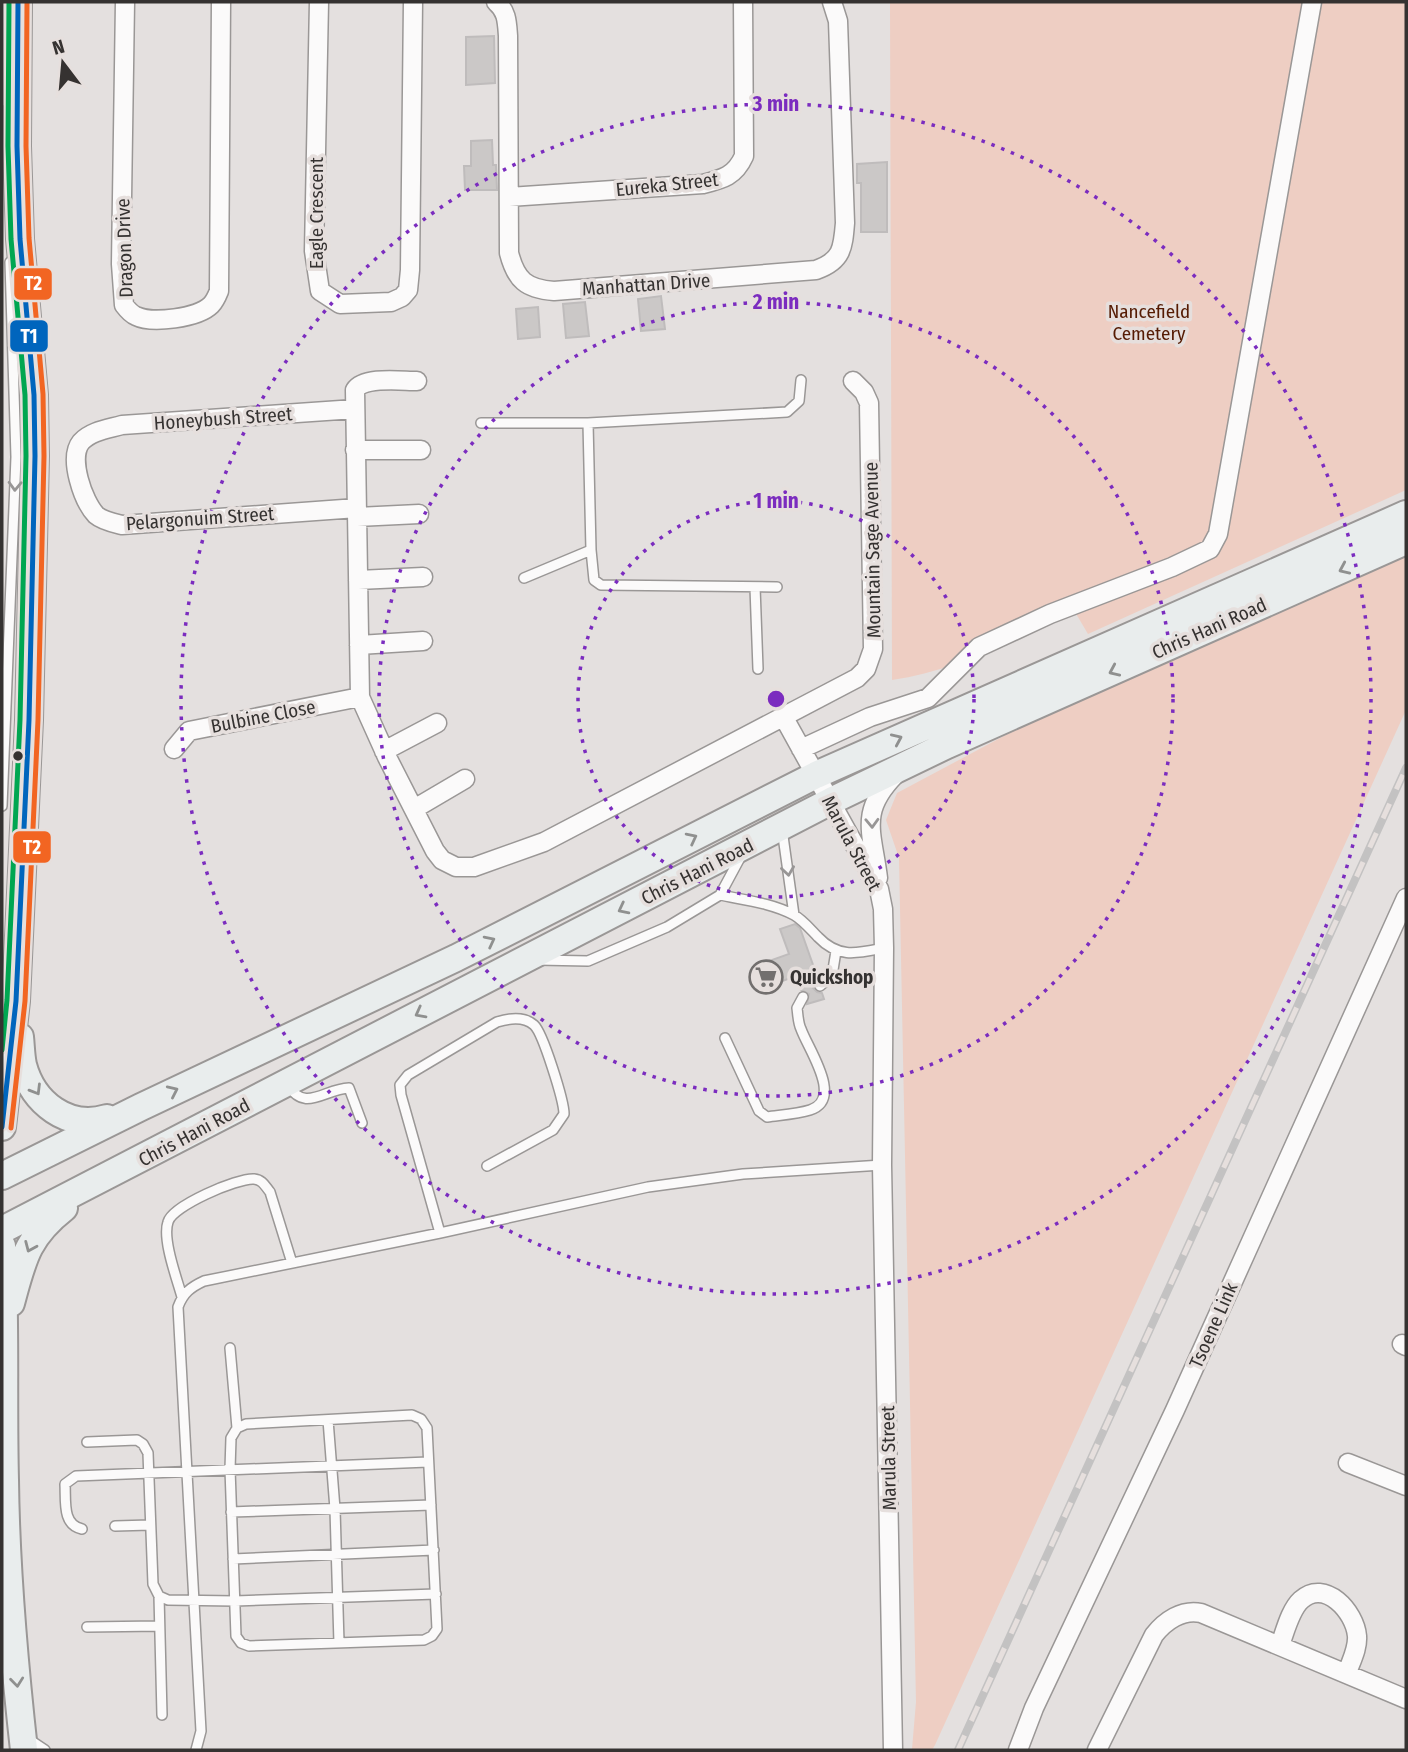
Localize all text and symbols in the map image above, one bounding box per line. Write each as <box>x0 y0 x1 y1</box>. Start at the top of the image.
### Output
north arrow <box>28 28 98 98</box>
text: N <box>50 35 67 60</box>
text: 3 min <box>752 91 799 117</box>
street label: Eagle Crescent <box>305 156 328 269</box>
street label: Eureka Street <box>615 168 720 201</box>
street label: Dragon Drive <box>111 198 138 298</box>
line badge: T2 <box>13 267 53 301</box>
street label: Manhattan Drive <box>581 269 711 300</box>
text: T2 <box>24 272 42 295</box>
text: 2 min <box>752 289 799 315</box>
park label: Nancefield Cemetery <box>1108 300 1190 345</box>
line badge: T1 <box>9 319 49 353</box>
text: T1 <box>20 325 38 348</box>
street label: Honeybush Street <box>153 402 294 435</box>
street label: Mountain Sage Avenue <box>859 462 886 638</box>
one-way arrow <box>7 481 22 492</box>
text: 1 min <box>753 488 799 514</box>
street label: Pelargonuim Street <box>125 502 276 535</box>
one-way arrow <box>1339 561 1351 575</box>
street label: Chris Hani Road <box>1148 593 1270 664</box>
one-way arrow <box>1108 663 1121 677</box>
centre of rings <box>764 687 788 711</box>
street label: Bulbine Close <box>209 695 317 738</box>
one-way arrow <box>890 733 902 747</box>
unlabelled marker <box>11 749 25 763</box>
street label: Marula Street <box>817 792 887 896</box>
one-way arrow <box>864 818 879 829</box>
line badge: T2 <box>12 830 52 864</box>
street label: Chris Hani Road <box>637 833 757 910</box>
one-way arrow <box>685 833 697 846</box>
text: T2 <box>23 836 41 859</box>
one-way arrow <box>781 865 796 877</box>
one-way arrow <box>617 901 630 915</box>
one-way arrow <box>482 936 495 950</box>
supermarket icon: Quickshop <box>747 958 785 996</box>
place label: Quickshop <box>790 966 873 989</box>
one-way arrow <box>415 1005 427 1018</box>
one-way arrow <box>28 1082 41 1095</box>
one-way arrow <box>166 1086 178 1100</box>
street label: Chris Hani Road <box>135 1093 254 1171</box>
one-way arrow <box>24 1239 38 1252</box>
street label: Tsoene Link <box>1184 1279 1243 1372</box>
street label: Marula Street <box>876 1405 901 1511</box>
one-way arrow <box>9 1677 24 1688</box>

